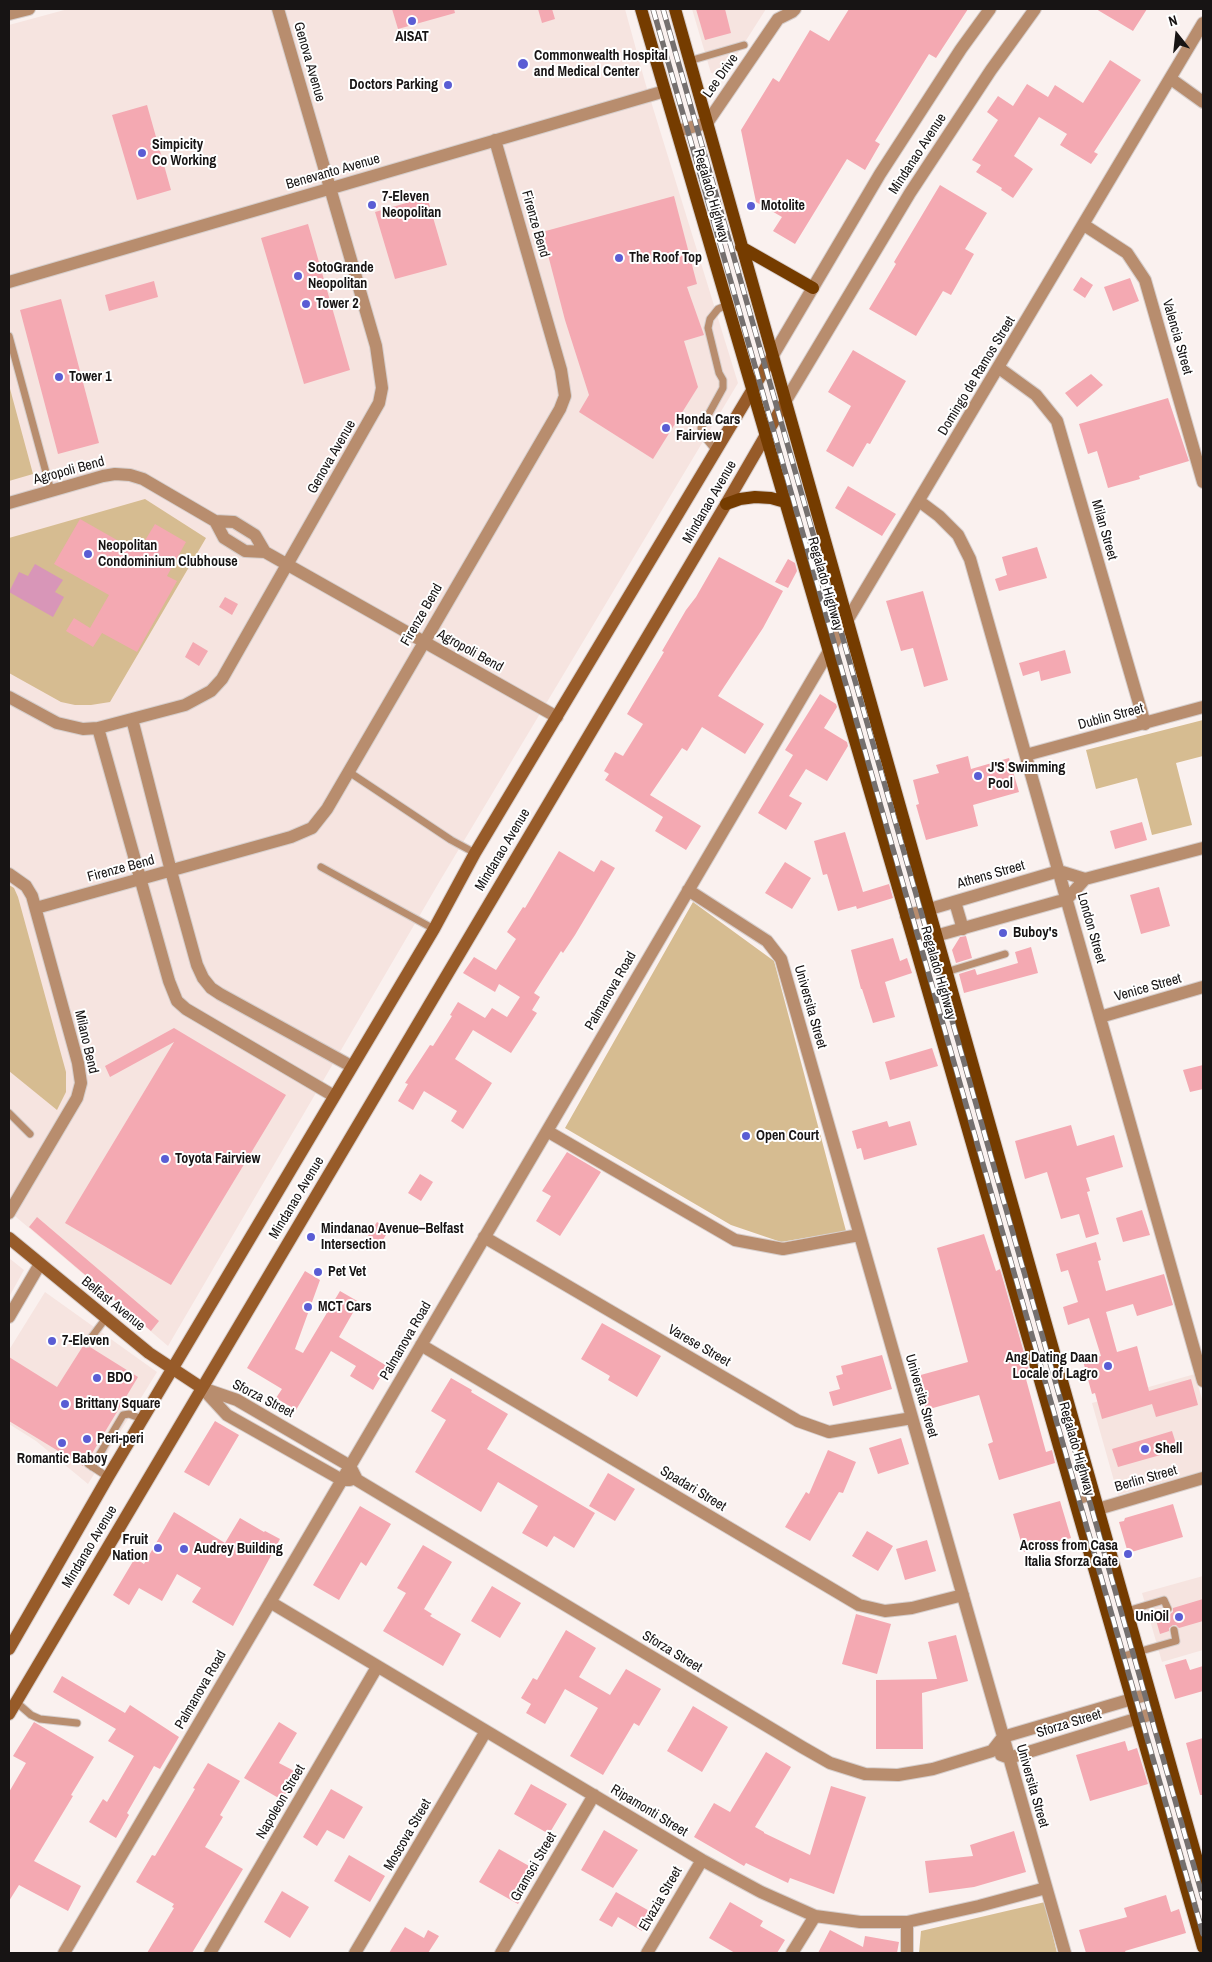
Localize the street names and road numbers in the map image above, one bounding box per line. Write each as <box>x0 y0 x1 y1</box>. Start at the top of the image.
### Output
street label: Genova Avenue <box>290 20 328 104</box>
street label: Lee Drive <box>700 51 742 101</box>
street label: Mindanao Avenue <box>886 110 950 198</box>
street label: Regalado Highway <box>690 147 732 245</box>
street label: Benevanto Avenue <box>284 151 382 193</box>
street label: Firenze Bend <box>517 189 553 259</box>
street label: Valencia Street <box>1158 297 1196 377</box>
street label: Domingo de Ramos Street <box>935 313 1019 439</box>
street label: Genova Avenue <box>304 417 360 497</box>
street label: Agropoli Bend <box>32 453 106 489</box>
street label: Mindanao Avenue <box>679 458 741 546</box>
street label: Milan Street <box>1087 498 1121 562</box>
street label: Regalado Highway <box>804 535 846 633</box>
street label: Firenze Bend <box>397 581 447 649</box>
street label: Agropoli Bend <box>434 626 506 676</box>
street label: Dublin Street <box>1076 700 1146 734</box>
street label: Mindanao Avenue <box>472 806 534 894</box>
street label: Firenze Bend <box>86 852 156 886</box>
street label: Athens Street <box>955 857 1027 893</box>
street label: London Street <box>1073 891 1109 965</box>
street label: Regalado Highway <box>917 924 959 1022</box>
street label: Palmanova Road <box>582 949 640 1033</box>
street label: Universita Street <box>790 963 830 1051</box>
street label: Venice Street <box>1113 970 1183 1006</box>
street label: Milano Bend <box>71 1009 101 1075</box>
street label: Mindanao Avenue <box>266 1154 328 1242</box>
street label: Belfast Avenue <box>78 1273 148 1335</box>
street label: Palmanova Road <box>377 1299 435 1383</box>
street label: Varese Street <box>665 1321 733 1371</box>
street label: Universita Street <box>901 1352 941 1440</box>
street label: Sforza Street <box>229 1376 297 1422</box>
street label: Regalado Highway <box>1055 1400 1097 1498</box>
street label: Berlin Street <box>1113 1462 1179 1496</box>
street label: Spadari Street <box>657 1463 729 1515</box>
street label: Mindanao Avenue <box>59 1503 121 1591</box>
street label: Sforza Street <box>639 1628 705 1676</box>
street label: Palmanova Road <box>172 1648 230 1732</box>
street label: Sforza Street <box>1035 1706 1103 1742</box>
street label: Universita Street <box>1012 1742 1052 1830</box>
street label: Napoleon Street <box>253 1762 309 1842</box>
street label: Ripamonti Street <box>607 1781 691 1841</box>
street label: Moscova Street <box>381 1796 435 1874</box>
street label: Gramsci Street <box>507 1829 561 1905</box>
street label: Elvazia Street <box>636 1864 686 1934</box>

